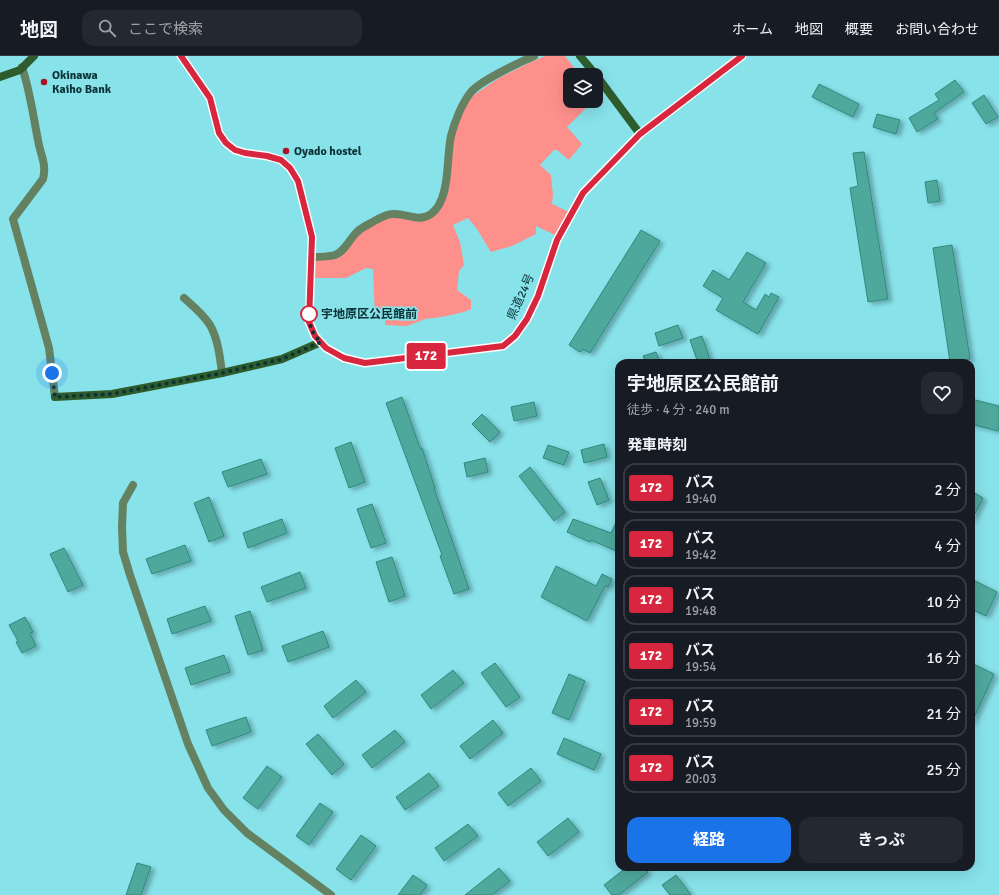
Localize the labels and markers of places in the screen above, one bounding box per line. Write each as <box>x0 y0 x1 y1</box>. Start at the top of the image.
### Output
place label: Okinawa Kaiho Bank <box>52 68 112 97</box>
marker: Okinawa Kaiho Bank <box>39 77 49 87</box>
place label: Oyado hostel <box>294 144 362 159</box>
marker: Oyado hostel <box>281 146 291 156</box>
marker: 宇地原区公民館前 <box>300 305 318 323</box>
place label: 宇地原区公民館前 <box>321 307 417 322</box>

